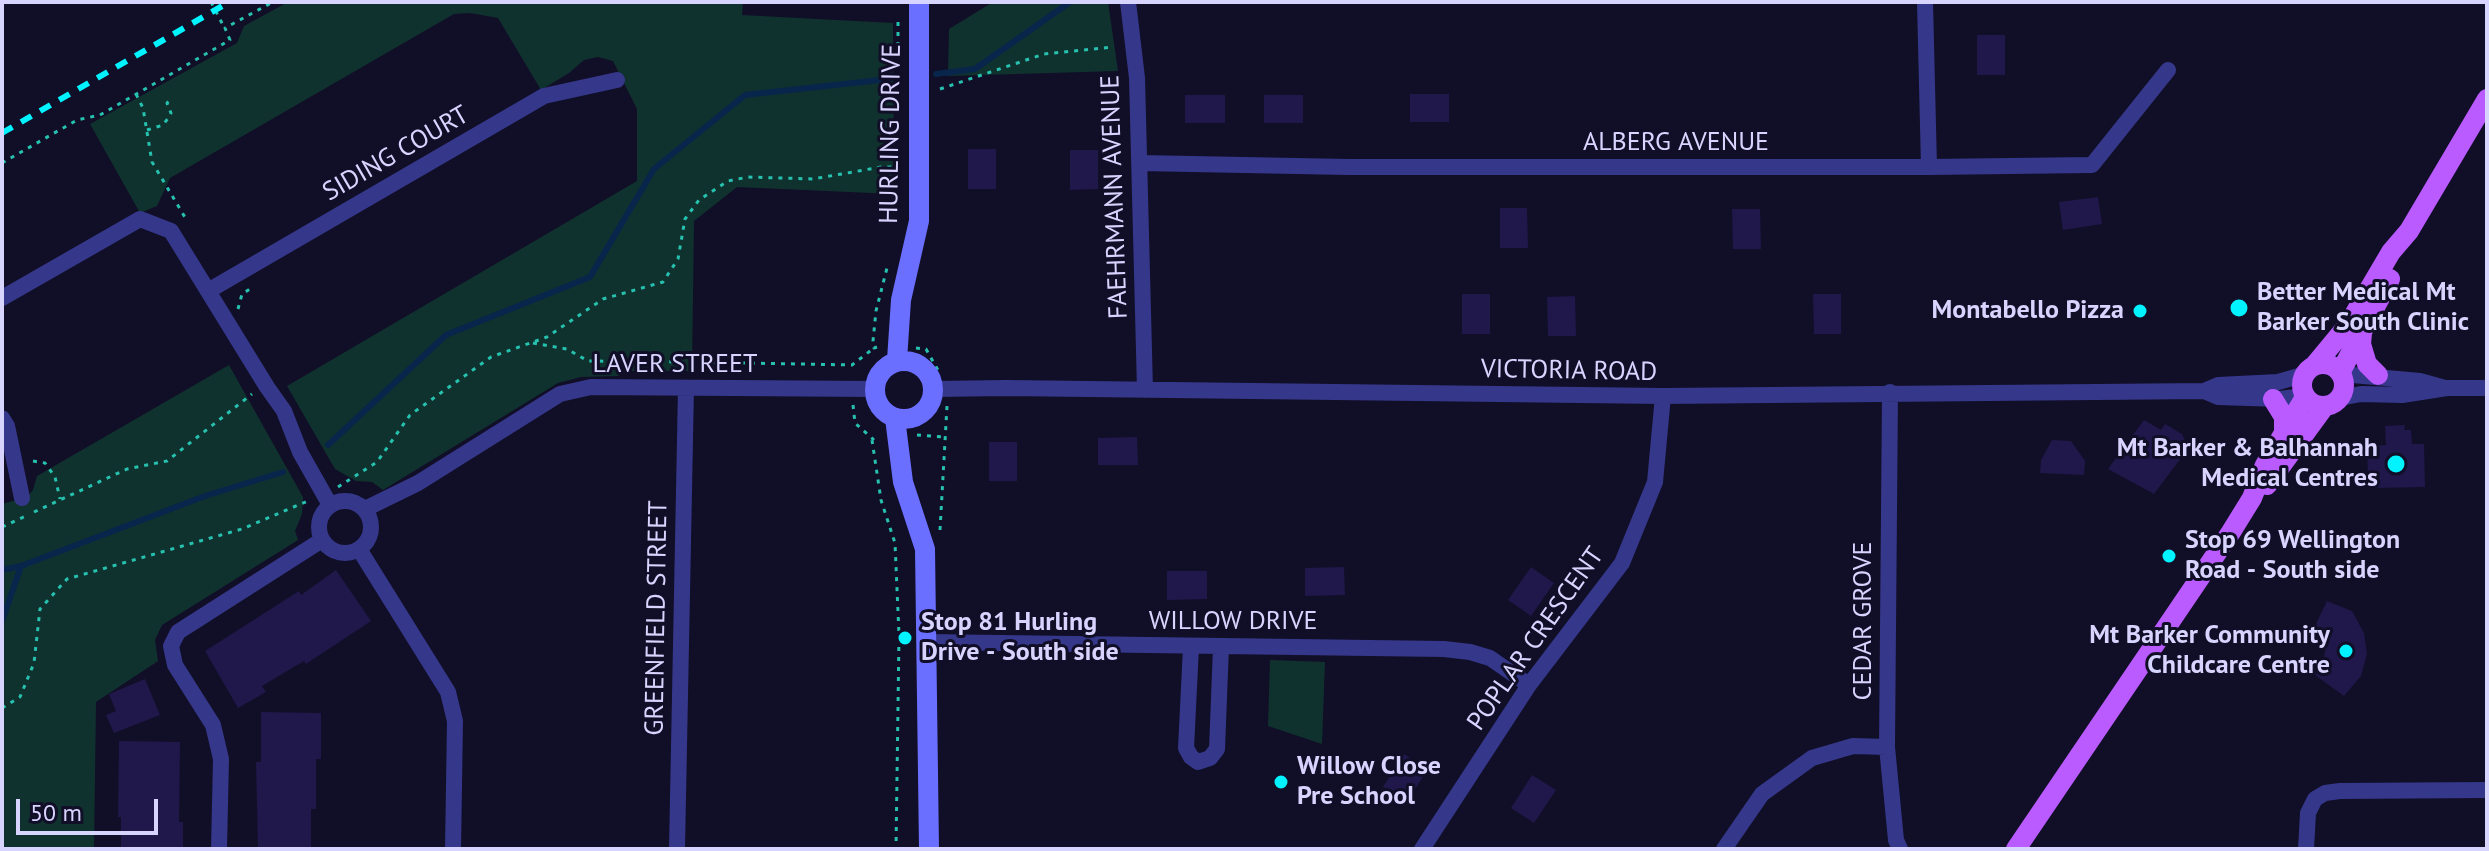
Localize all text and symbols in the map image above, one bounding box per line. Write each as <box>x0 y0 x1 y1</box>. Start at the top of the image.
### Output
street label: HURLING DRIVE <box>874 44 908 224</box>
street label: FAEHRMANN AVENUE <box>1095 74 1135 320</box>
street label: SIDING COURT <box>317 100 475 208</box>
street label: ALBERG AVENUE <box>1583 127 1769 159</box>
place label: Better Medical Mt Barker South Clinic <box>2257 277 2469 338</box>
place label: Montabello Pizza <box>1932 295 2124 327</box>
marker: Better Medical Mt Barker South Clinic <box>2228 297 2250 319</box>
marker: Montabello Pizza <box>2131 302 2149 320</box>
street label: LAVER STREET <box>593 349 757 381</box>
street label: VICTORIA ROAD <box>1481 354 1657 388</box>
place label: Mt Barker & Balhannah Medical Centres <box>2117 433 2378 494</box>
marker: Mt Barker & Balhannah Medical Centres <box>2385 453 2407 475</box>
street label: GREENFIELD STREET <box>639 500 675 736</box>
place label: Stop 69 Wellington Road - South side <box>2185 525 2400 586</box>
street label: POPLAR CRESCENT <box>1461 541 1611 737</box>
street label: CEDAR GROVE <box>1848 542 1880 700</box>
marker: Stop 69 Wellington Road - South side <box>2160 547 2178 565</box>
street label: WILLOW DRIVE <box>1149 606 1317 638</box>
place label: Stop 81 Hurling Drive - South side <box>921 607 1119 668</box>
place label: Mt Barker Community Childcare Centre <box>2089 620 2330 682</box>
marker: Stop 81 Hurling Drive - South side <box>896 629 914 647</box>
marker: Mt Barker Community Childcare Centre <box>2337 642 2355 660</box>
place label: Willow Close Pre School <box>1297 751 1441 812</box>
marker: Willow Close Pre School <box>1272 773 1290 791</box>
scale bar <box>20 783 162 833</box>
text: 50 m <box>30 797 82 828</box>

